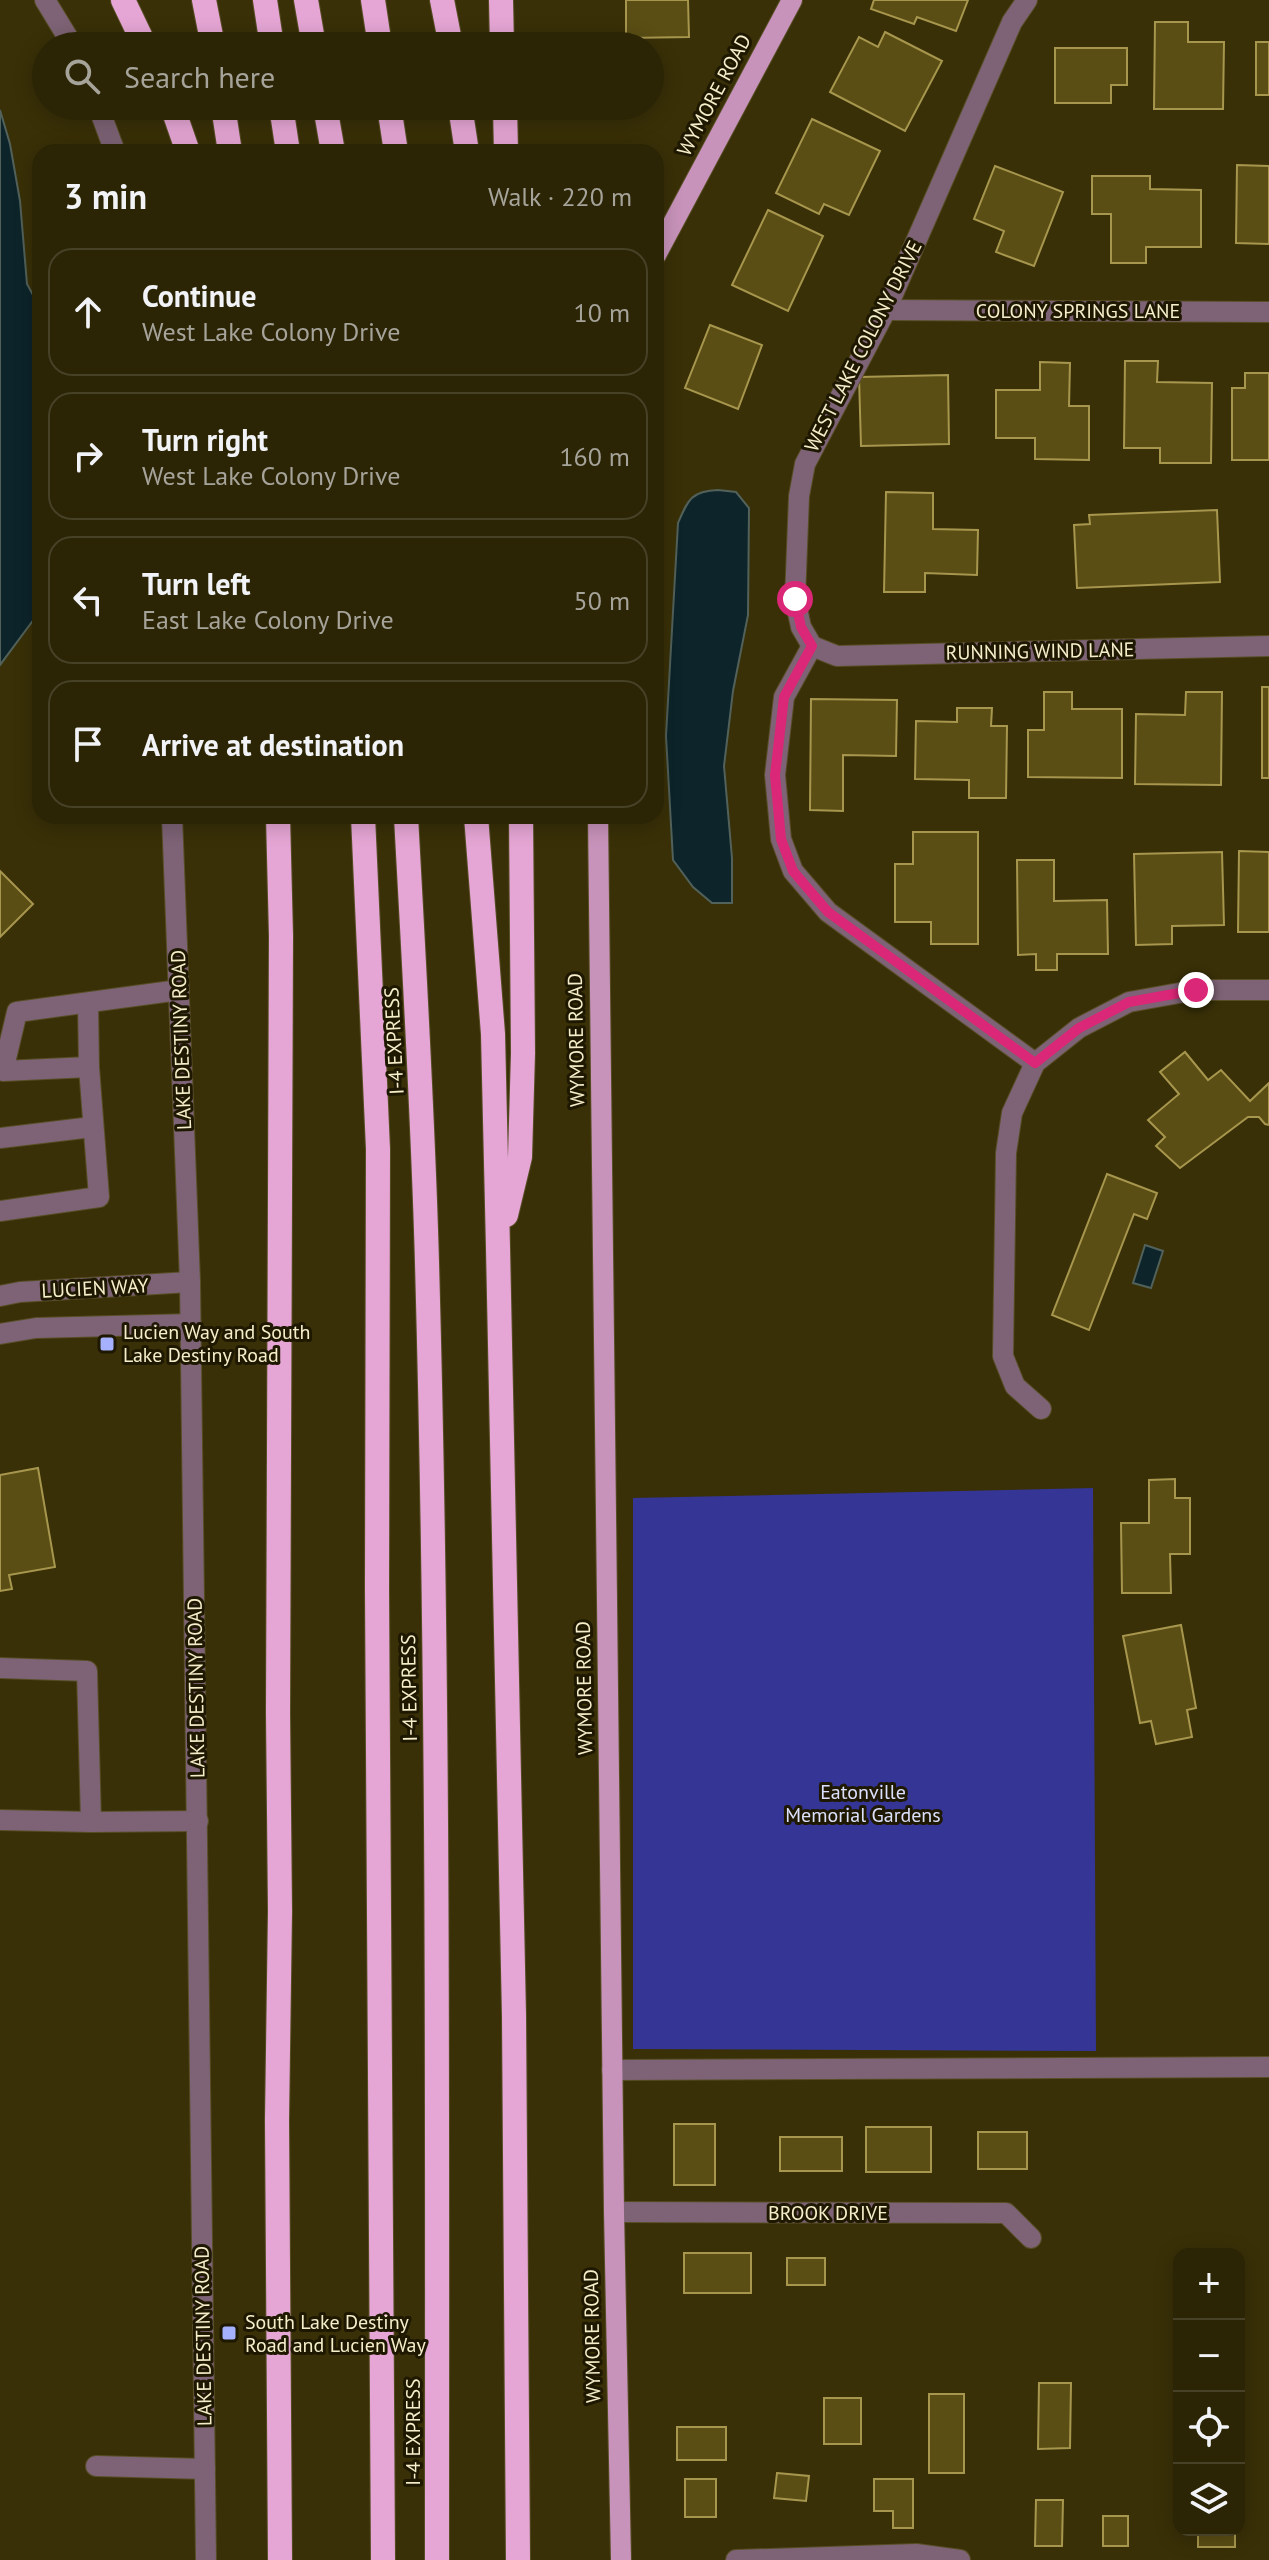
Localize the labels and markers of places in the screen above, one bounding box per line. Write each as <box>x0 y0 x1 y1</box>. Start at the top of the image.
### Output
place label: Lucien Way and South Lake Destiny Road <box>123 1319 311 1368</box>
marker: Lucien Way and South Lake Destiny Road <box>98 1335 116 1353</box>
place label: South Lake Destiny Road and Lucien Way <box>245 2309 426 2358</box>
marker: South Lake Destiny Road and Lucien Way <box>220 2324 238 2342</box>

